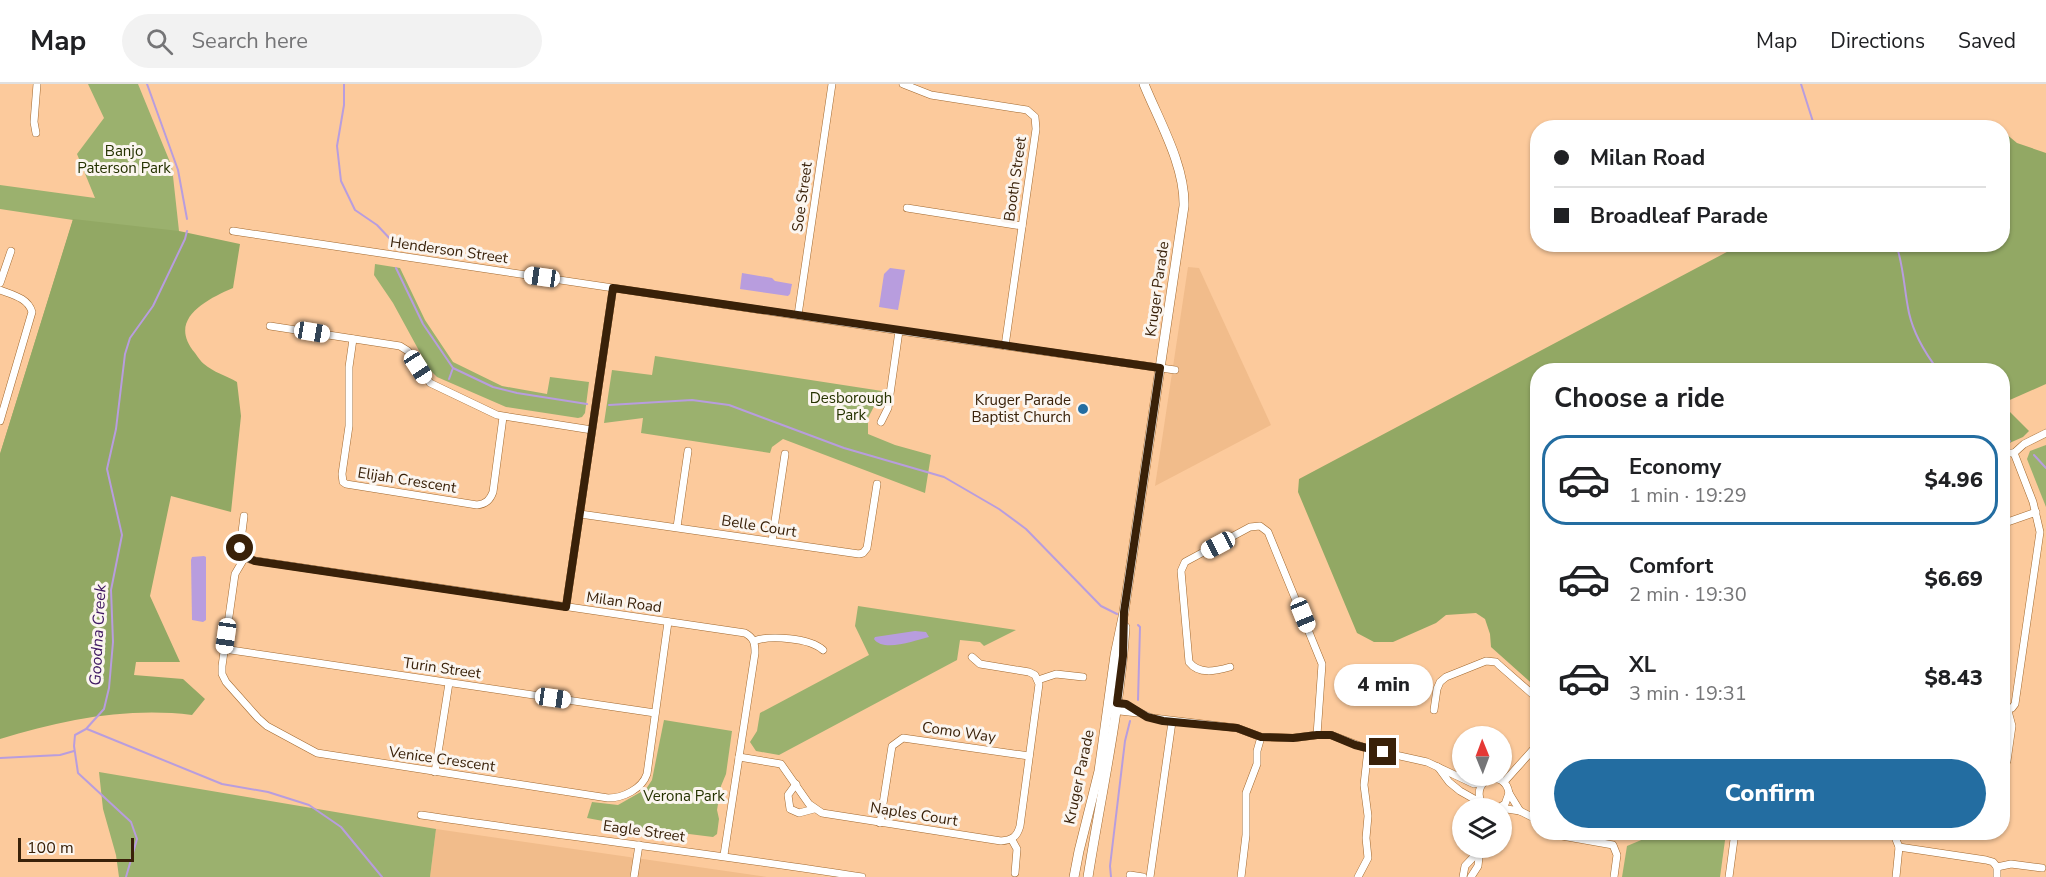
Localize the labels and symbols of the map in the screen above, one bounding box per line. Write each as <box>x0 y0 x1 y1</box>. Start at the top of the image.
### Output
street label: Booth Street <box>999 135 1031 223</box>
park label: Banjo Paterson Park <box>77 141 171 178</box>
street label: Soe Street <box>787 160 817 233</box>
street label: Henderson Street <box>389 232 510 268</box>
street label: Kruger Parade <box>1140 240 1174 338</box>
car <box>523 266 561 288</box>
car <box>293 320 331 344</box>
car <box>401 347 435 387</box>
park label: Desborough Park <box>810 388 892 425</box>
place label: Kruger Parade Baptist Church <box>971 390 1071 427</box>
marker: Kruger Parade Baptist Church <box>1076 402 1090 416</box>
street label: Elijah Crescent <box>356 462 459 498</box>
street label: Belle Court <box>720 510 799 542</box>
car <box>1198 529 1238 561</box>
route start <box>226 534 253 561</box>
water label: Goodna Creek <box>84 583 112 686</box>
street label: Milan Road <box>585 587 663 617</box>
car <box>1288 595 1318 635</box>
car <box>215 617 237 655</box>
street label: Turin Street <box>402 653 483 683</box>
callout: 4 min <box>1334 665 1432 707</box>
car <box>534 687 572 709</box>
street label: Como Way <box>921 717 997 747</box>
north arrow <box>1452 726 1512 786</box>
street label: Kruger Parade <box>1059 728 1099 826</box>
route end <box>1369 738 1396 765</box>
street label: Venice Crescent <box>387 741 497 776</box>
park label: Verona Park <box>642 786 725 806</box>
street label: Naples Court <box>869 797 960 831</box>
street label: Eagle Street <box>602 815 687 847</box>
scale bar <box>18 835 134 862</box>

